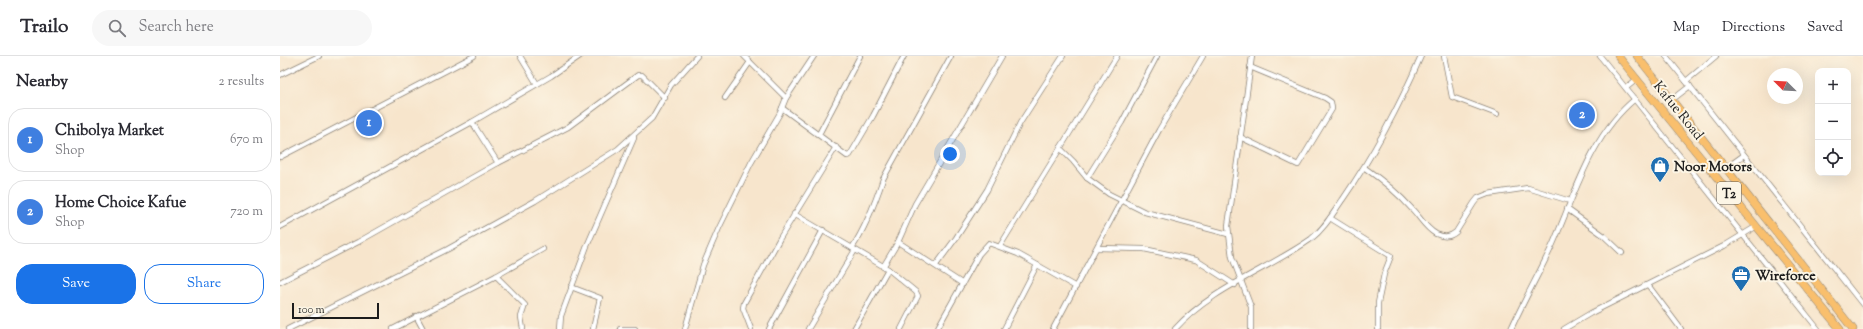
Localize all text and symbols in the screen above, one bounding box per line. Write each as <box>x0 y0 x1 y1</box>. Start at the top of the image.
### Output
search box <box>92 10 372 46</box>
text: Trailo <box>20 14 68 41</box>
icon: search <box>106 17 128 39</box>
text: Search here <box>138 17 214 38</box>
text: Map <box>1673 18 1700 38</box>
text: Directions <box>1722 18 1785 38</box>
text: Saved <box>1807 18 1843 38</box>
north arrow <box>1767 68 1803 104</box>
map controls <box>1815 68 1851 176</box>
button: + <box>1815 68 1851 104</box>
text: Nearby <box>16 70 68 94</box>
text: 2 results <box>219 73 264 91</box>
street label: Kafue Road <box>1648 78 1707 145</box>
pin: 2 <box>1569 100 1595 130</box>
button: − <box>1815 104 1851 140</box>
pin: 1 <box>356 108 382 138</box>
text: Chibolya Market <box>55 121 164 142</box>
text: 1 <box>28 131 32 149</box>
text: 670 m <box>230 131 263 149</box>
button: locate <box>1815 140 1851 176</box>
text: Shop <box>55 142 84 160</box>
your location <box>940 144 960 164</box>
shop icon: Noor Motors <box>1649 155 1671 183</box>
place label: Noor Motors <box>1674 158 1752 178</box>
road number: T2 <box>1717 182 1741 204</box>
text: Home Choice Kafue <box>55 193 186 214</box>
text: 2 <box>27 203 33 221</box>
text: 720 m <box>230 203 263 221</box>
text: Shop <box>55 214 84 232</box>
button: Save <box>16 264 136 304</box>
button: Share <box>144 264 264 304</box>
office icon: Wireforce <box>1730 264 1752 292</box>
place label: Wireforce <box>1755 267 1816 287</box>
scale bar <box>292 301 379 320</box>
text: 100 m <box>298 302 325 318</box>

